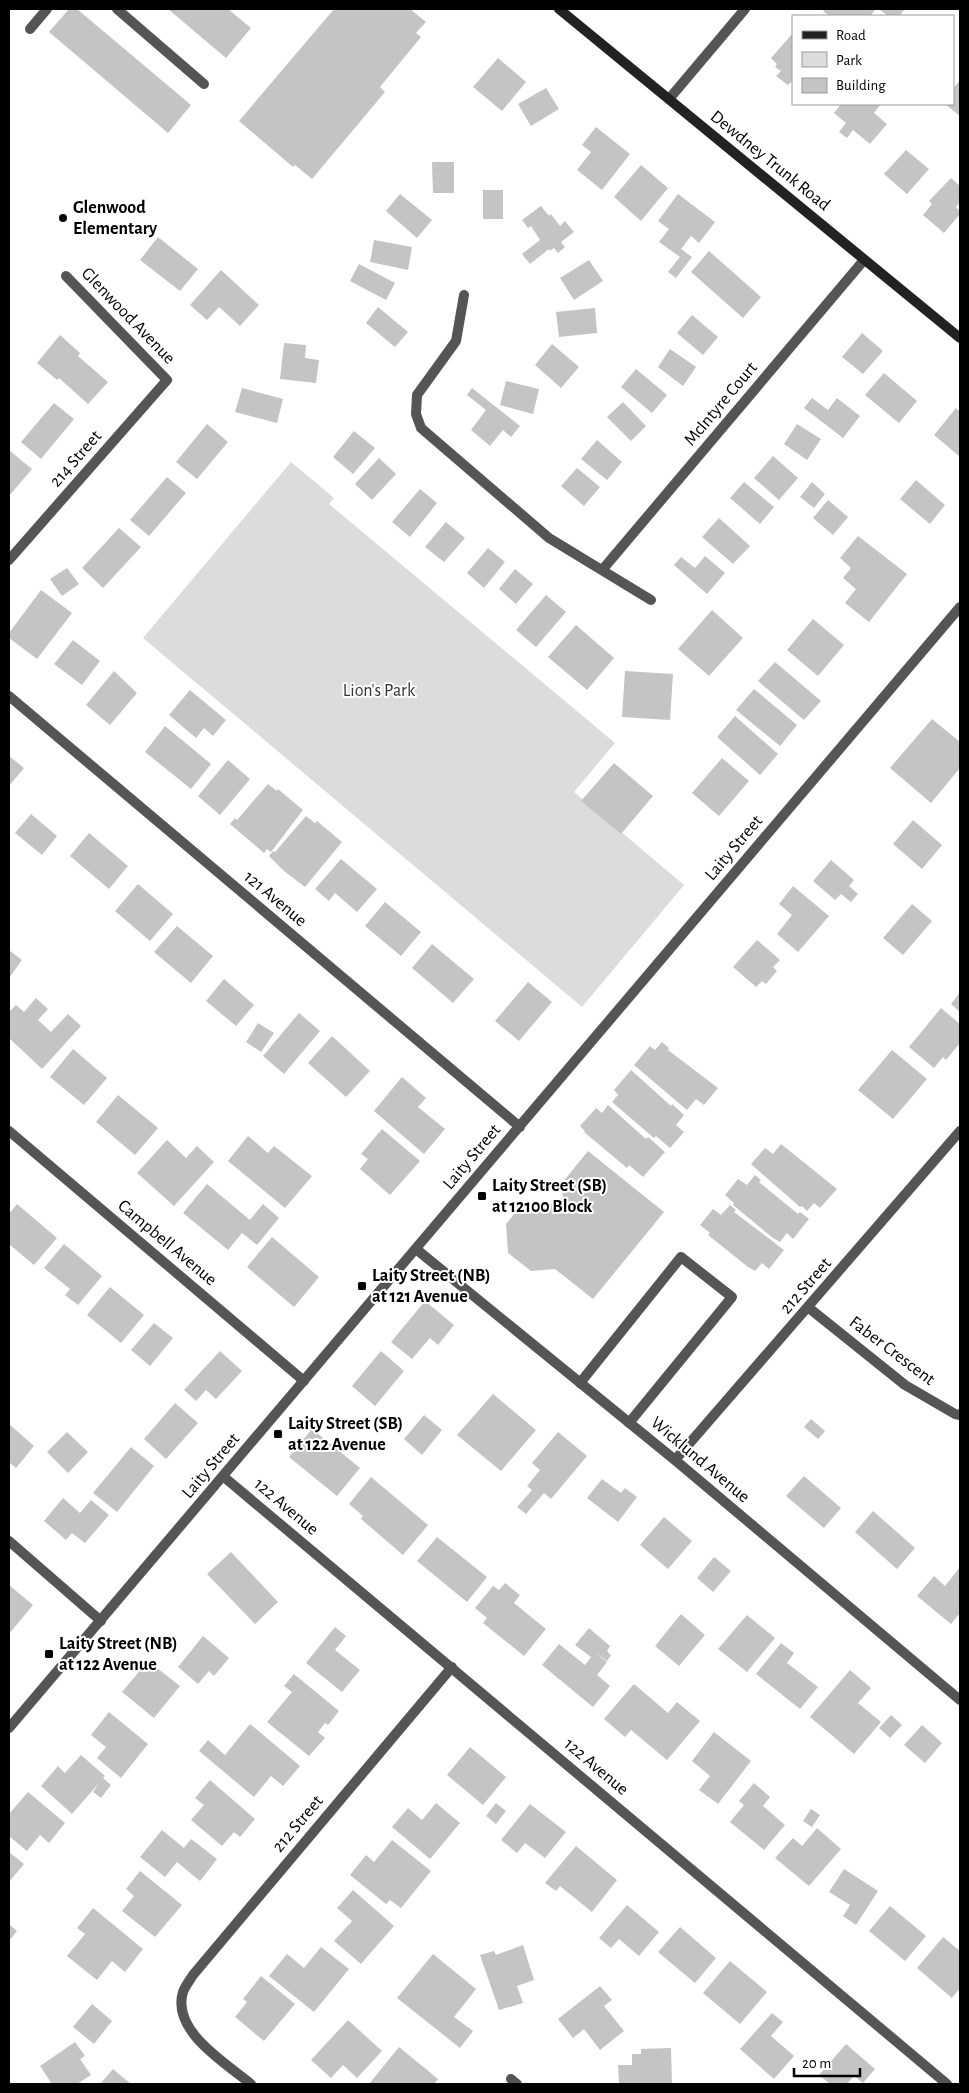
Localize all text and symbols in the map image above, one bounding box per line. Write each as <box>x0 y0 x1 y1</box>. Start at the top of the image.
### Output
legend <box>792 15 954 105</box>
text: Road <box>836 28 866 43</box>
text: Park <box>836 53 862 68</box>
text: Building <box>836 78 886 93</box>
street label: Dewdney Trunk Road <box>707 107 833 215</box>
place label: Glenwood Elementary <box>73 199 158 238</box>
marker: Glenwood Elementary <box>57 212 69 224</box>
street label: Glenwood Avenue <box>78 264 178 368</box>
street label: McIntyre Court <box>681 359 761 449</box>
street label: 214 Street <box>47 427 105 491</box>
park label: Lion's Park <box>343 682 416 700</box>
street label: Laity Street <box>702 812 766 884</box>
street label: 121 Avenue <box>240 868 310 930</box>
street label: Laity Street <box>440 1121 504 1193</box>
place label: Laity Street (SB) at 12100 Block <box>492 1177 607 1216</box>
marker: Laity Street (SB) at 12100 Block <box>476 1190 488 1202</box>
street label: Campbell Avenue <box>114 1197 220 1289</box>
street label: 212 Street <box>777 1254 835 1318</box>
place label: Laity Street (NB) at 121 Avenue <box>372 1267 491 1306</box>
marker: Laity Street (NB) at 121 Avenue <box>356 1280 368 1292</box>
street label: Faber Crescent <box>846 1313 938 1389</box>
street label: Wicklund Avenue <box>647 1414 753 1506</box>
place label: Laity Street (SB) at 122 Avenue <box>288 1415 403 1454</box>
marker: Laity Street (SB) at 122 Avenue <box>272 1428 284 1440</box>
street label: Laity Street <box>179 1430 243 1502</box>
street label: 122 Avenue <box>250 1475 322 1539</box>
place label: Laity Street (NB) at 122 Avenue <box>59 1635 178 1674</box>
marker: Laity Street (NB) at 122 Avenue <box>43 1648 55 1660</box>
street label: 122 Avenue <box>560 1735 632 1799</box>
street label: 212 Street <box>269 1792 327 1856</box>
scale bar <box>794 2046 860 2078</box>
text: 20 m <box>802 2056 831 2071</box>

